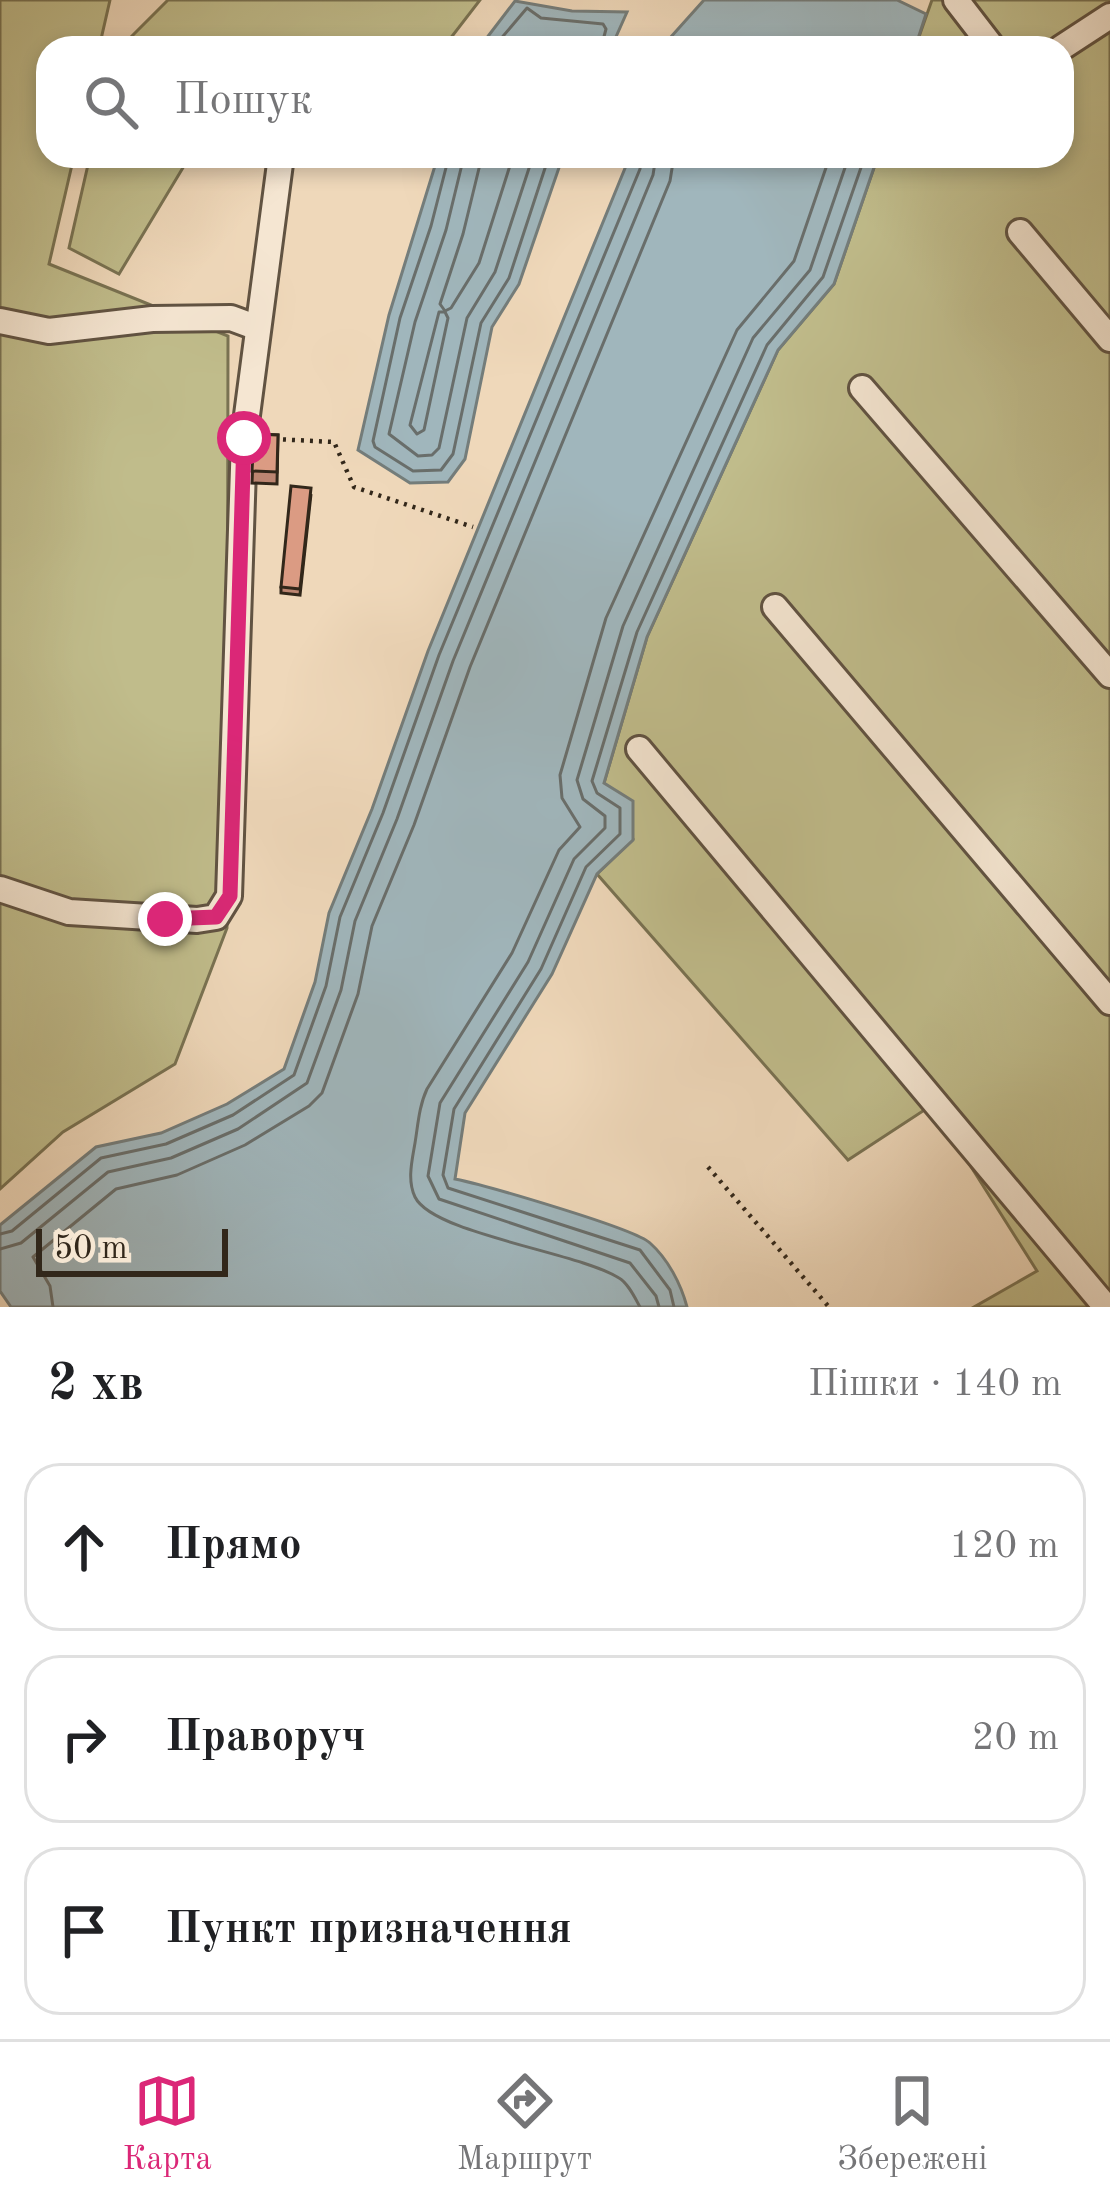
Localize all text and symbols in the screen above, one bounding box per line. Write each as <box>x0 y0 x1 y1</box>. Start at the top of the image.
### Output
search box <box>36 36 1074 168</box>
icon: search <box>78 69 144 135</box>
text: Пошук <box>174 79 313 124</box>
route start <box>217 411 271 465</box>
route end <box>138 892 192 946</box>
scale bar <box>36 1223 228 1276</box>
text: 50 m <box>54 1233 128 1266</box>
text: 2 хв <box>48 1360 144 1411</box>
text: Пішки · 140 m <box>808 1365 1062 1404</box>
icon: ahead <box>51 1514 117 1580</box>
text: Прямо <box>165 1524 302 1569</box>
text: 120 m <box>949 1527 1059 1566</box>
icon: right <box>51 1706 117 1772</box>
text: Праворуч <box>165 1716 366 1761</box>
text: 20 m <box>972 1719 1059 1758</box>
icon: arrive <box>51 1898 117 1964</box>
text: Пункт призначення <box>165 1908 572 1953</box>
tab: Карта <box>122 2068 212 2181</box>
tab: Маршрут <box>457 2068 592 2181</box>
tab: Збережені <box>837 2068 988 2181</box>

